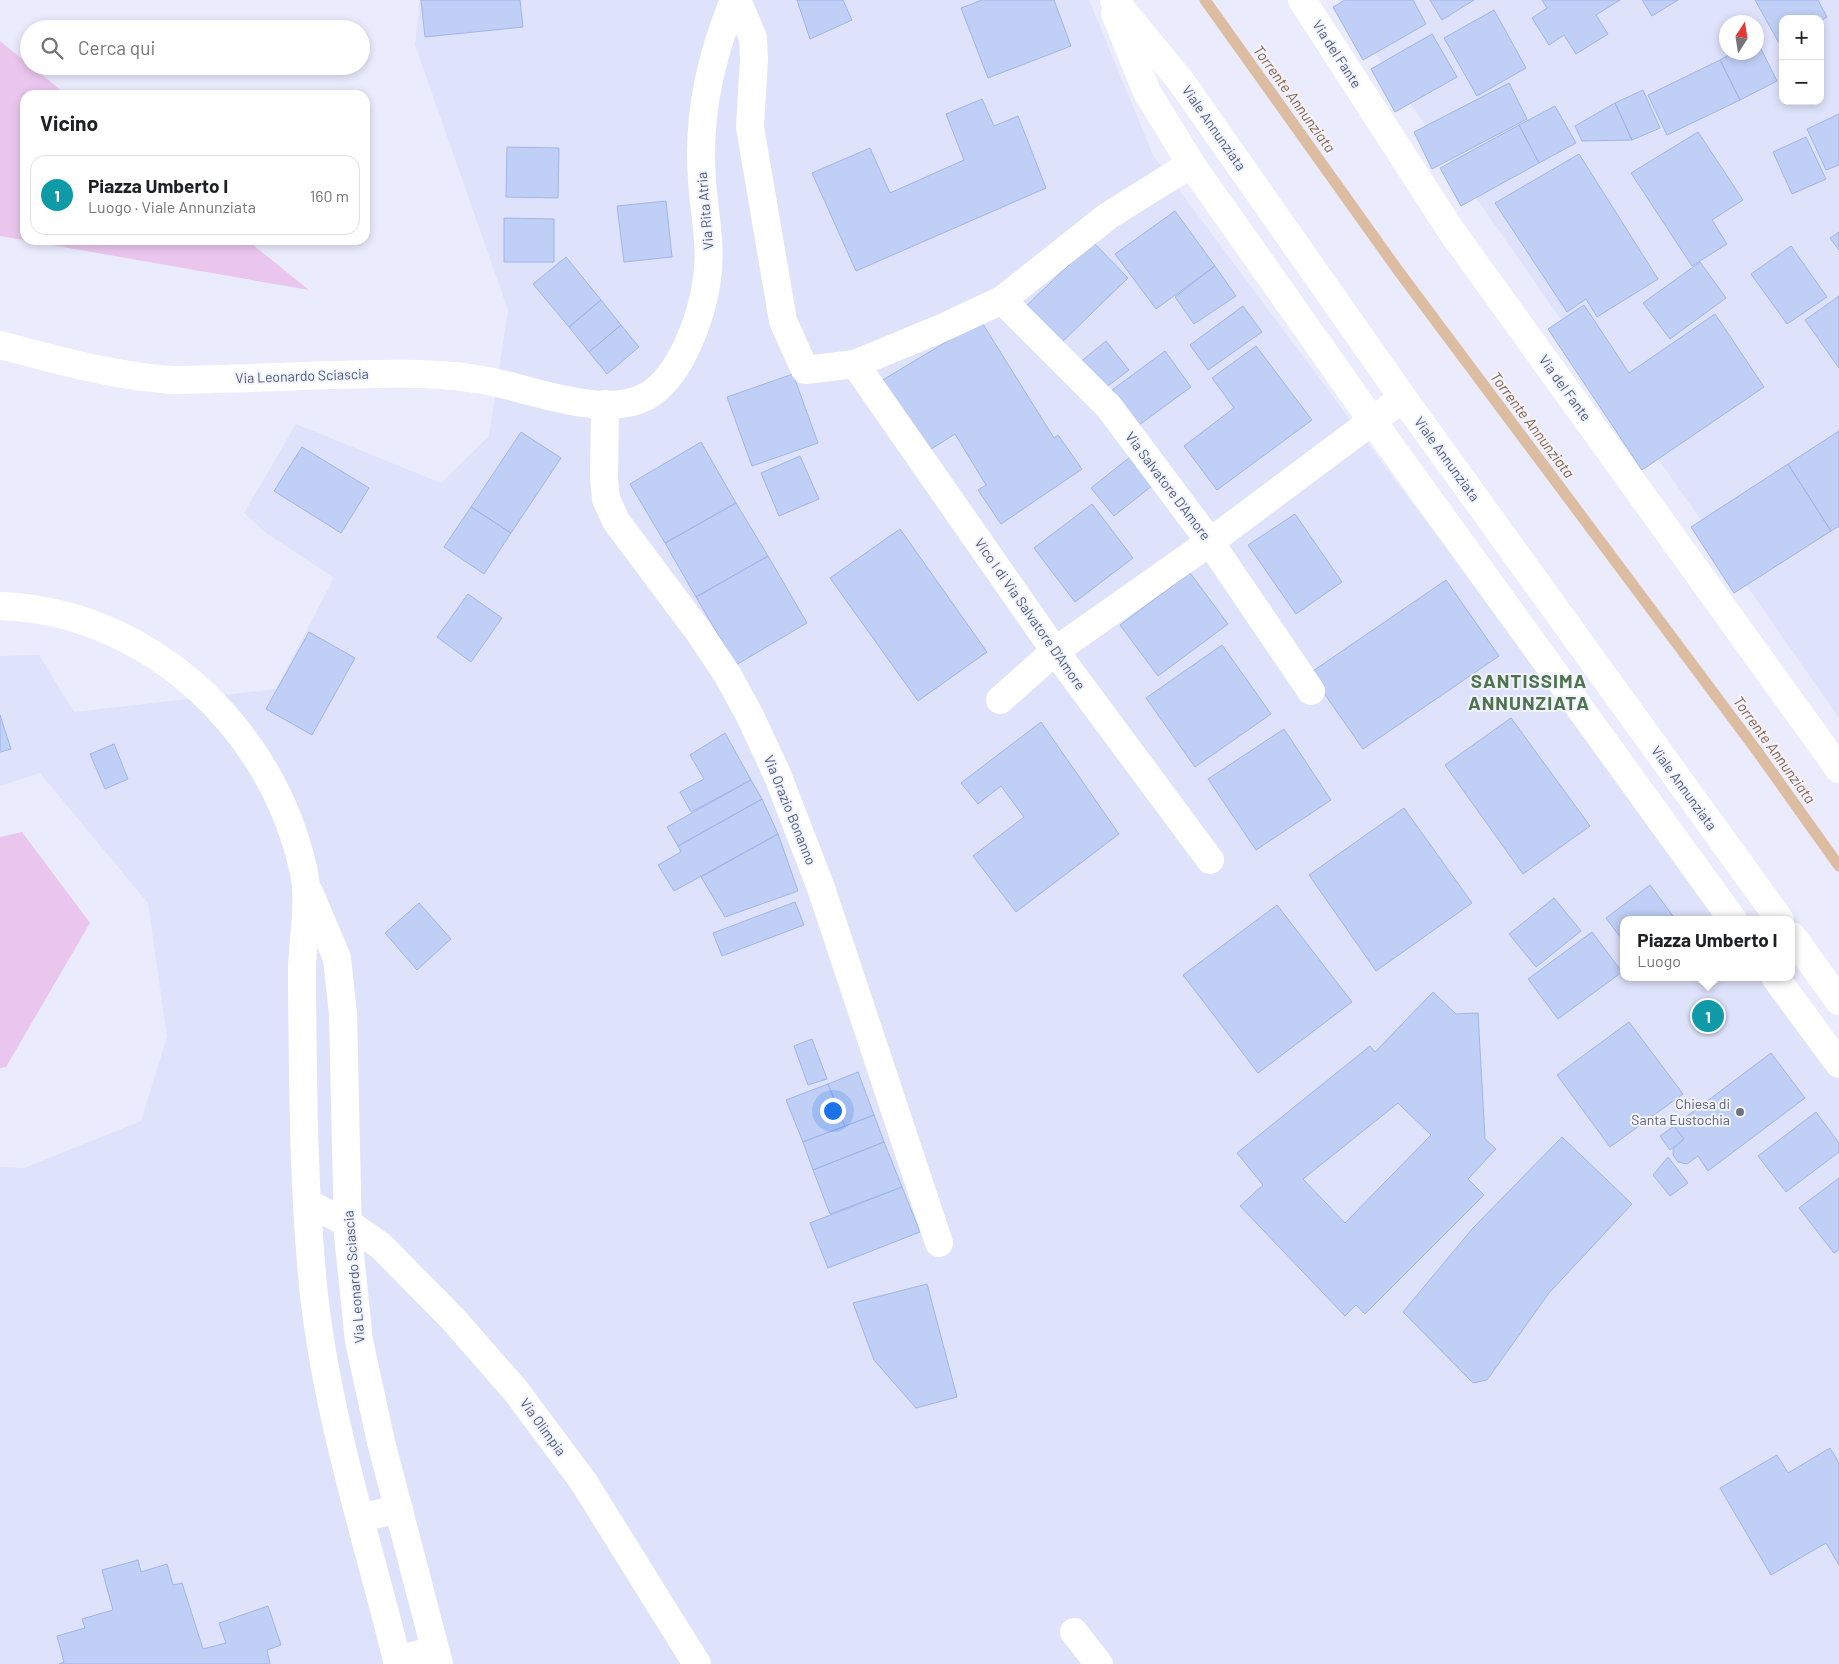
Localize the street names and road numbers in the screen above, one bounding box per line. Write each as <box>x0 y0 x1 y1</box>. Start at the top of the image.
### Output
street label: Via del Fante <box>1309 17 1366 91</box>
street label: Viale Annunziata <box>1179 82 1250 174</box>
street label: Via Rita Atria <box>693 171 716 251</box>
street label: Via del Fante <box>1536 351 1595 424</box>
street label: Via Leonardo Sciascia <box>235 365 369 386</box>
street label: Viale Annunziata <box>1411 413 1484 504</box>
street label: Via Salvatore D'Amore <box>1122 428 1215 543</box>
street label: Vico I di Via Salvatore D'Amore <box>971 535 1089 693</box>
street label: Viale Annunziata <box>1648 742 1721 833</box>
street label: Via Orazio Bonanno <box>761 753 820 867</box>
street label: Via Leonardo Sciascia <box>339 1210 368 1344</box>
street label: Via Olimpia <box>517 1394 570 1459</box>

